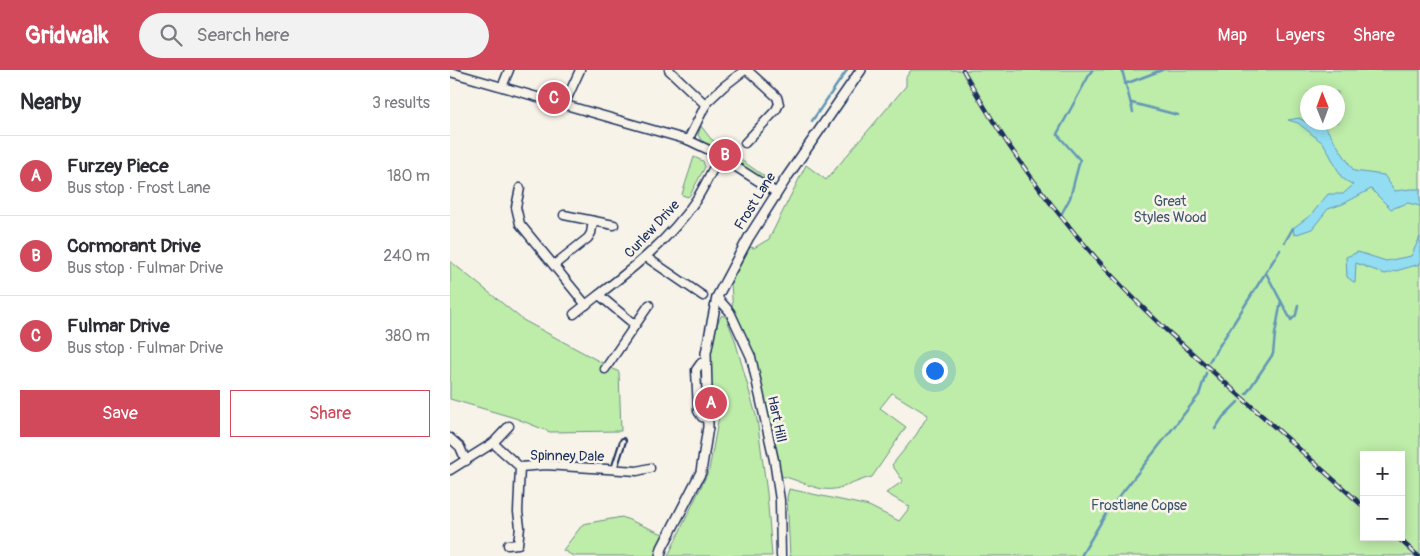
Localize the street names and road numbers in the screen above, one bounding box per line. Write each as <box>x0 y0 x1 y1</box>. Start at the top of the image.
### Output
street label: Frost Lane <box>731 169 779 233</box>
street label: Curlew Drive <box>621 196 683 262</box>
street label: Hart Hill <box>764 394 790 444</box>
street label: Spinney Dale <box>530 447 604 465</box>

